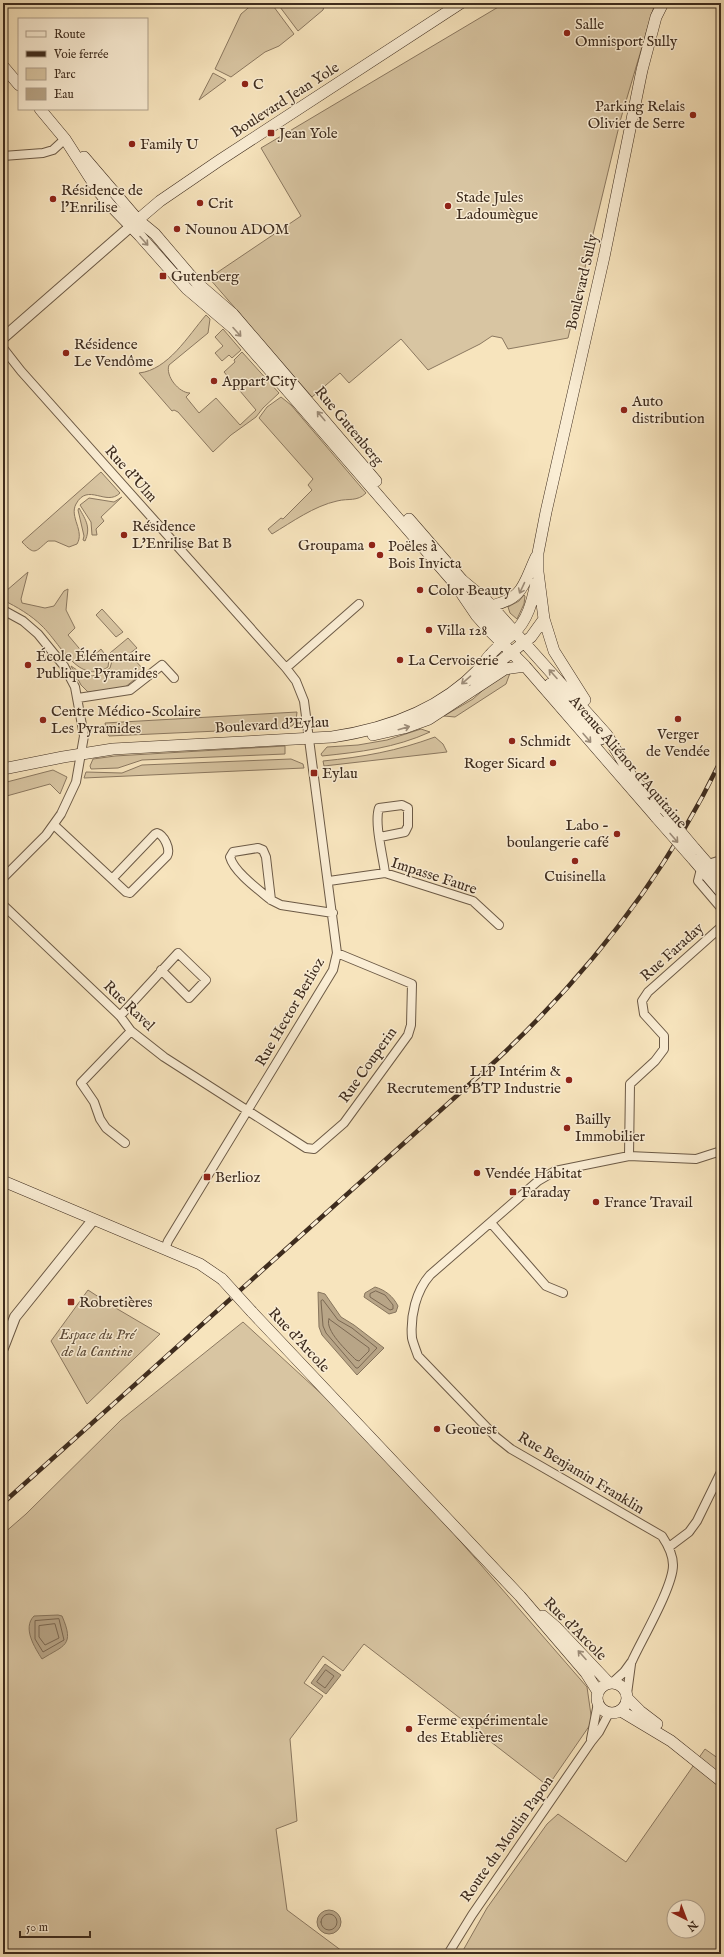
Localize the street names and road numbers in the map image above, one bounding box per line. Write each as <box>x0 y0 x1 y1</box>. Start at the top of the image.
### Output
street label: Boulevard Jean Yole <box>228 58 342 142</box>
street label: Boulevard Sully <box>562 232 602 332</box>
street label: Rue Gutenberg <box>310 383 388 470</box>
street label: Rue d'Ulm <box>101 442 162 507</box>
street label: Avenue Aliénor d'Aquitaine <box>564 691 691 833</box>
street label: Boulevard d'Eylau <box>214 713 330 737</box>
street label: Impasse Faure <box>389 853 480 899</box>
street label: Rue Faraday <box>636 918 708 985</box>
street label: Rue Hector Berlioz <box>251 954 329 1070</box>
street label: Rue Ravel <box>99 977 159 1036</box>
street label: Rue Couperin <box>335 1023 401 1107</box>
street label: Rue d'Arcole <box>264 1304 334 1376</box>
street label: Rue Benjamin Franklin <box>514 1428 648 1518</box>
street label: Rue d'Arcole <box>539 1593 611 1665</box>
street label: Route du Moulin Papon <box>456 1772 558 1906</box>

